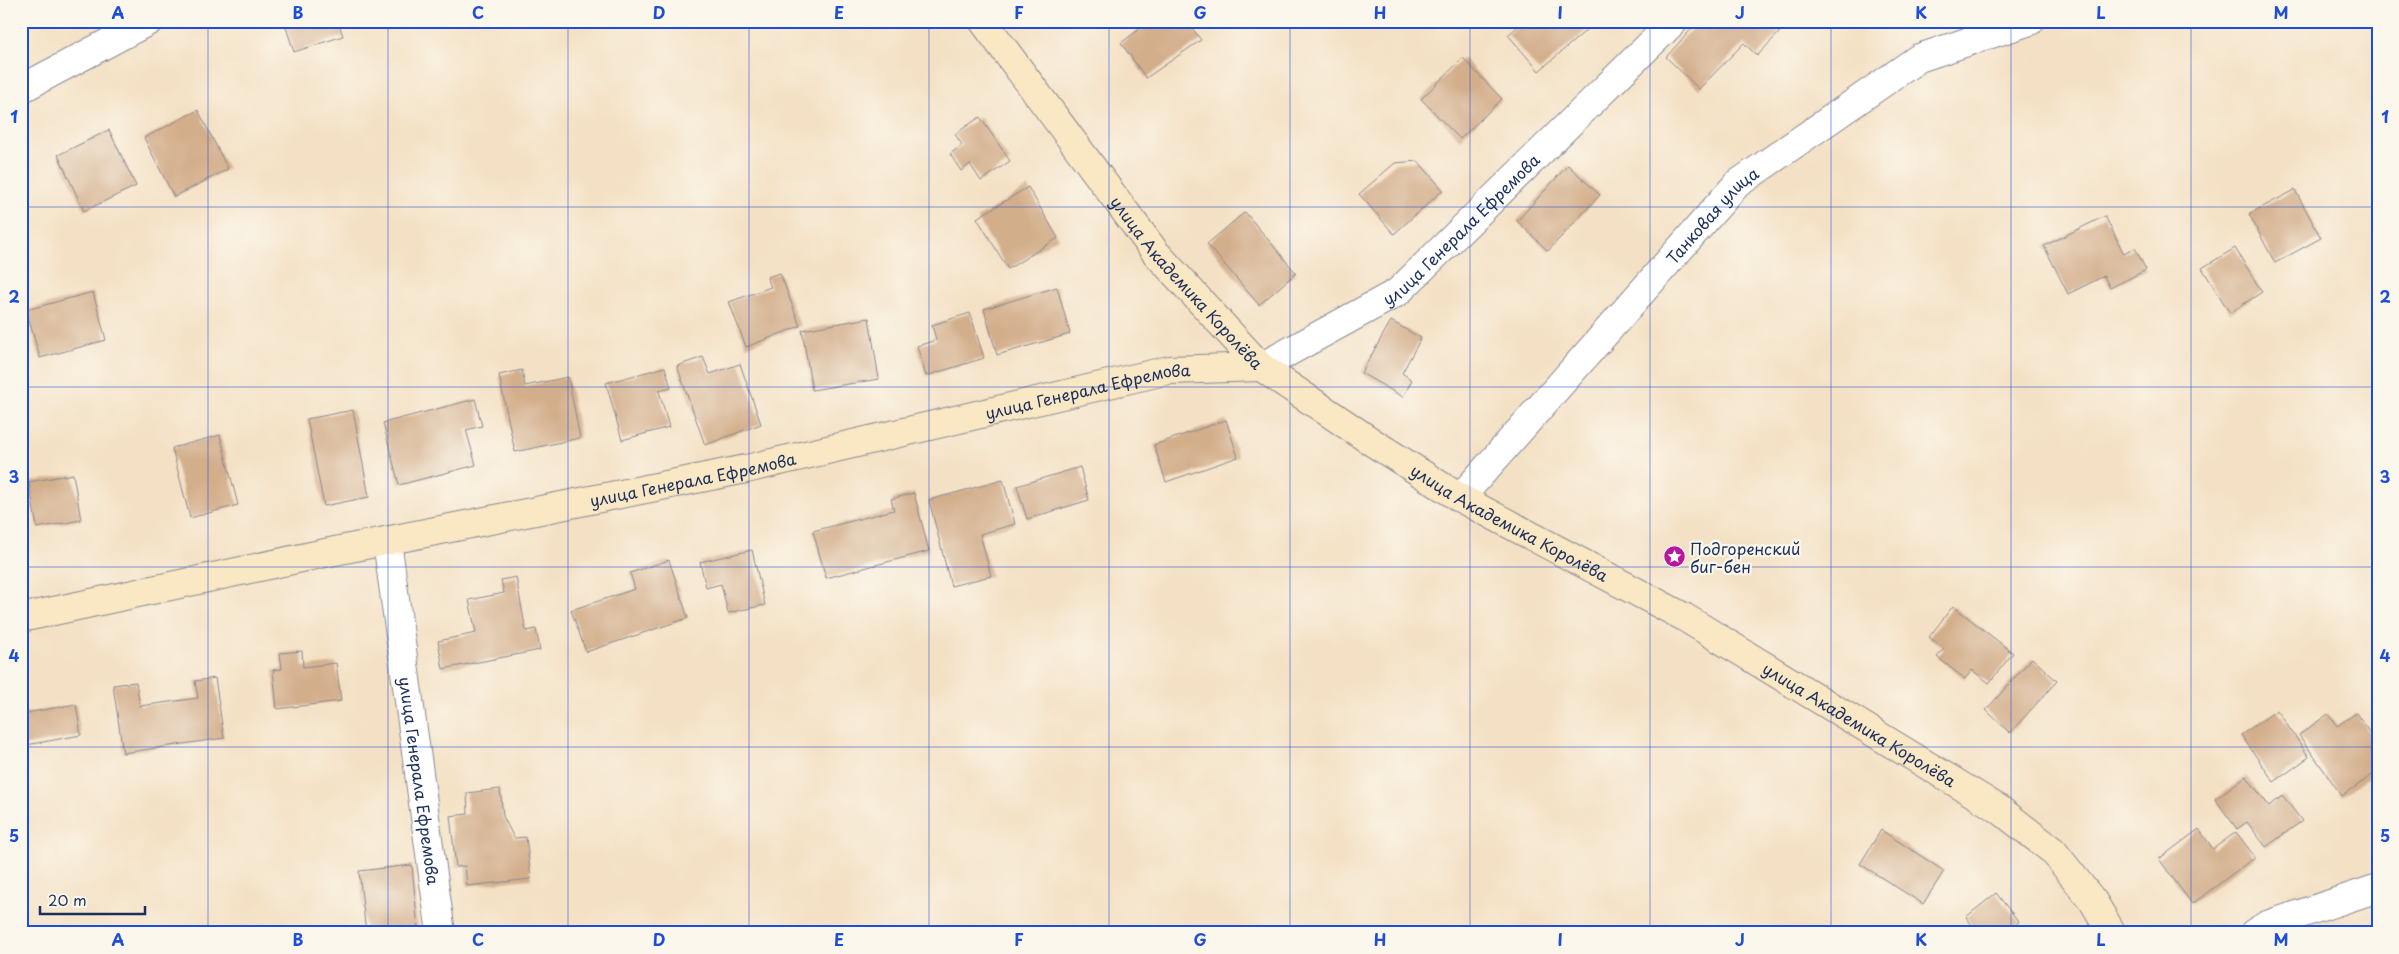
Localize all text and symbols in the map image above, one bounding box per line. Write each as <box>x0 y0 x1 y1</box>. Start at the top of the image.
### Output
text: A <box>112 0 125 24</box>
text: B <box>293 0 304 24</box>
text: C <box>472 0 484 24</box>
text: D <box>653 0 665 24</box>
text: E <box>834 0 844 24</box>
text: F <box>1014 0 1024 24</box>
text: G <box>1193 0 1207 24</box>
text: H <box>1374 0 1386 24</box>
text: I <box>1557 0 1563 24</box>
text: J <box>1735 0 1745 24</box>
text: K <box>1915 0 1927 24</box>
text: L <box>2096 0 2106 24</box>
text: M <box>2273 0 2289 24</box>
text: 1 <box>10 104 18 128</box>
text: 1 <box>2381 104 2389 128</box>
street label: улица Генерала Ефремова <box>1378 148 1545 310</box>
street label: Танковая улица <box>1660 161 1763 269</box>
street label: улица Академика Королёва <box>1105 191 1269 374</box>
text: 2 <box>8 284 20 308</box>
text: 2 <box>2379 284 2391 308</box>
street label: улица Генерала Ефремова <box>983 357 1191 425</box>
street label: улица Генерала Ефремова <box>588 446 798 512</box>
street label: улица Академика Королёва <box>1406 458 1613 587</box>
text: 3 <box>9 464 19 488</box>
text: 3 <box>2380 464 2390 488</box>
place label: Подгоренский биг-бен <box>1690 536 1800 578</box>
place icon: Подгоренский биг-бен <box>1662 545 1686 569</box>
text: 4 <box>9 643 20 667</box>
text: 4 <box>2380 643 2391 667</box>
street label: улица Академика Королёва <box>1758 656 1961 792</box>
street label: улица Генерала Ефремова <box>394 675 446 886</box>
text: 5 <box>9 823 19 847</box>
text: 5 <box>2380 823 2390 847</box>
scale bar <box>40 884 145 916</box>
text: 20 m <box>48 888 87 911</box>
text: A <box>112 927 125 951</box>
text: B <box>293 927 304 951</box>
text: C <box>472 927 484 951</box>
text: D <box>653 927 665 951</box>
text: E <box>834 927 844 951</box>
text: F <box>1014 927 1024 951</box>
text: G <box>1193 927 1207 951</box>
text: H <box>1374 927 1386 951</box>
text: I <box>1557 927 1563 951</box>
text: J <box>1735 927 1745 951</box>
text: K <box>1915 927 1927 951</box>
text: L <box>2096 927 2106 951</box>
text: M <box>2273 927 2289 951</box>

